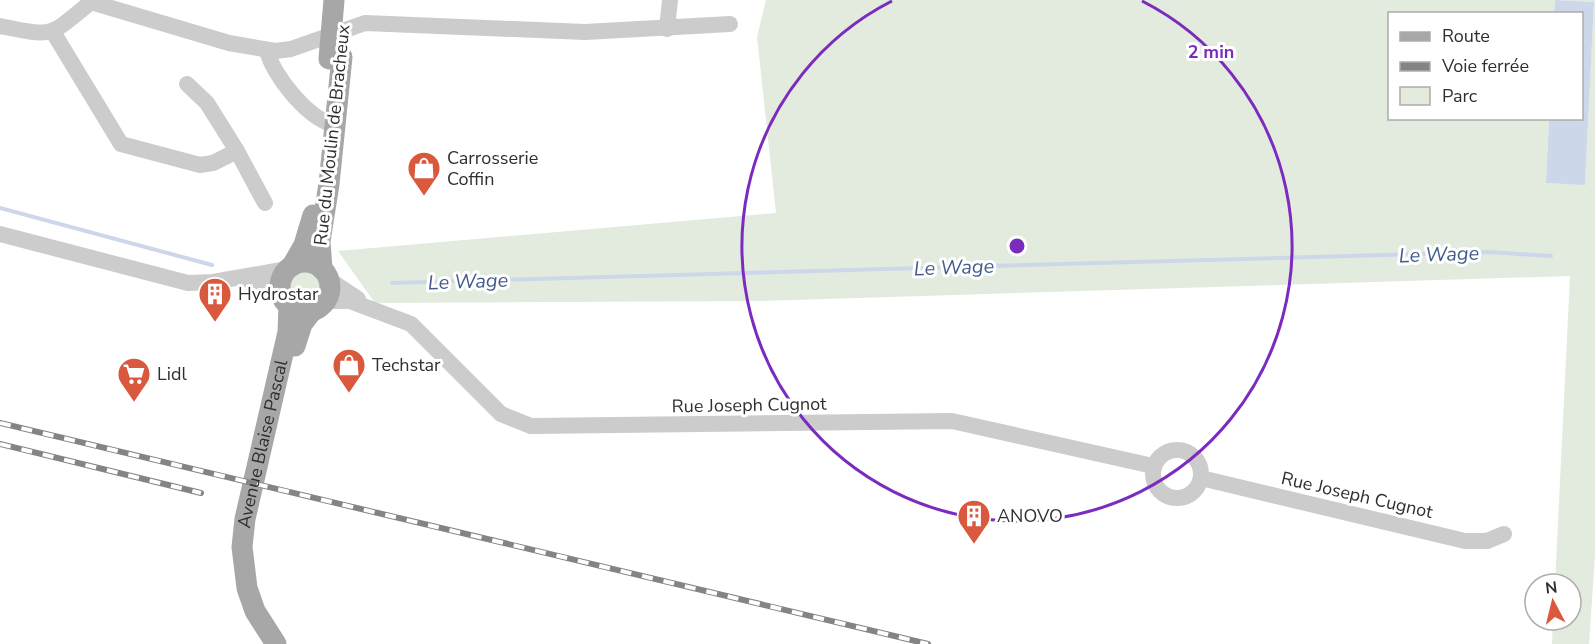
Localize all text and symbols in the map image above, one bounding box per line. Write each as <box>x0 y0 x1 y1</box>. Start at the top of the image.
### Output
legend <box>1388 12 1583 120</box>
street label: Rue du Moulin de Bracheux <box>308 23 356 247</box>
text: Route <box>1442 24 1490 48</box>
text: 2 min <box>1188 40 1234 64</box>
text: Voie ferrée <box>1441 54 1529 78</box>
text: Parc <box>1442 84 1477 108</box>
place label: Carrosserie Coffin <box>447 146 538 191</box>
shop icon: Carrosserie Coffin <box>406 150 442 197</box>
centre of rings <box>1007 236 1027 256</box>
water label: Le Wage <box>1398 240 1480 269</box>
water label: Le Wage <box>913 253 995 282</box>
water label: Le Wage <box>427 267 509 296</box>
building icon: Hydrostar <box>197 276 233 323</box>
place label: Hydrostar <box>238 282 319 306</box>
shop icon: Techstar <box>331 347 367 394</box>
place label: Techstar <box>372 353 441 377</box>
supermarket icon: Lidl <box>116 356 152 403</box>
street label: Avenue Blaise Pascal <box>232 357 293 529</box>
place label: Lidl <box>157 362 187 386</box>
street label: Rue Joseph Cugnot <box>671 392 827 418</box>
street label: Rue Joseph Cugnot <box>1279 466 1436 524</box>
building icon: ANOVO <box>956 498 992 545</box>
place label: ANOVO <box>997 504 1063 528</box>
north arrow <box>1523 572 1583 632</box>
text: N <box>1544 576 1559 600</box>

